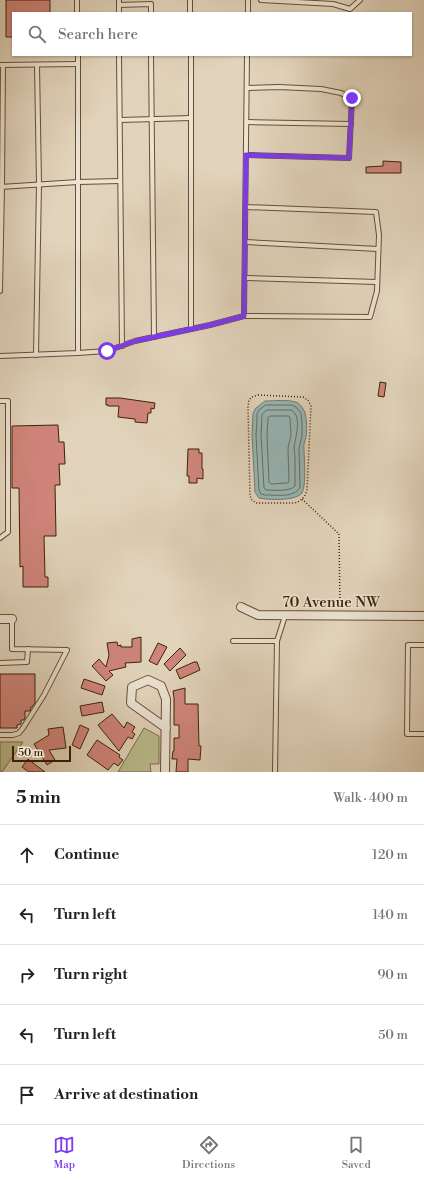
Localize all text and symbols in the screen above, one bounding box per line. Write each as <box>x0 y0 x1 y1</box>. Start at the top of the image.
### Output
search box <box>12 12 412 56</box>
icon: search <box>26 23 48 45</box>
text: Search here <box>58 25 138 44</box>
route end <box>343 89 361 107</box>
route start <box>98 342 116 360</box>
street label: 70 Avenue NW <box>282 593 380 612</box>
scale bar <box>12 744 71 763</box>
text: 50 m <box>18 746 43 760</box>
text: 5 min <box>16 787 61 809</box>
text: Walk · 400 m <box>333 790 408 806</box>
icon: ahead <box>16 844 38 866</box>
text: Continue <box>54 845 119 864</box>
text: 120 m <box>372 847 408 863</box>
icon: left <box>16 904 38 926</box>
text: Turn left <box>54 905 116 924</box>
text: 140 m <box>372 907 408 923</box>
icon: right <box>16 964 38 986</box>
text: Turn right <box>54 965 128 984</box>
text: 90 m <box>377 967 408 983</box>
icon: left <box>16 1024 38 1046</box>
text: Turn left <box>54 1025 116 1044</box>
text: 50 m <box>378 1027 408 1043</box>
icon: arrive <box>16 1084 38 1106</box>
text: Arrive at destination <box>54 1085 198 1104</box>
tab: Map <box>53 1134 75 1172</box>
tab: Directions <box>182 1134 235 1172</box>
tab: Saved <box>342 1134 371 1172</box>

